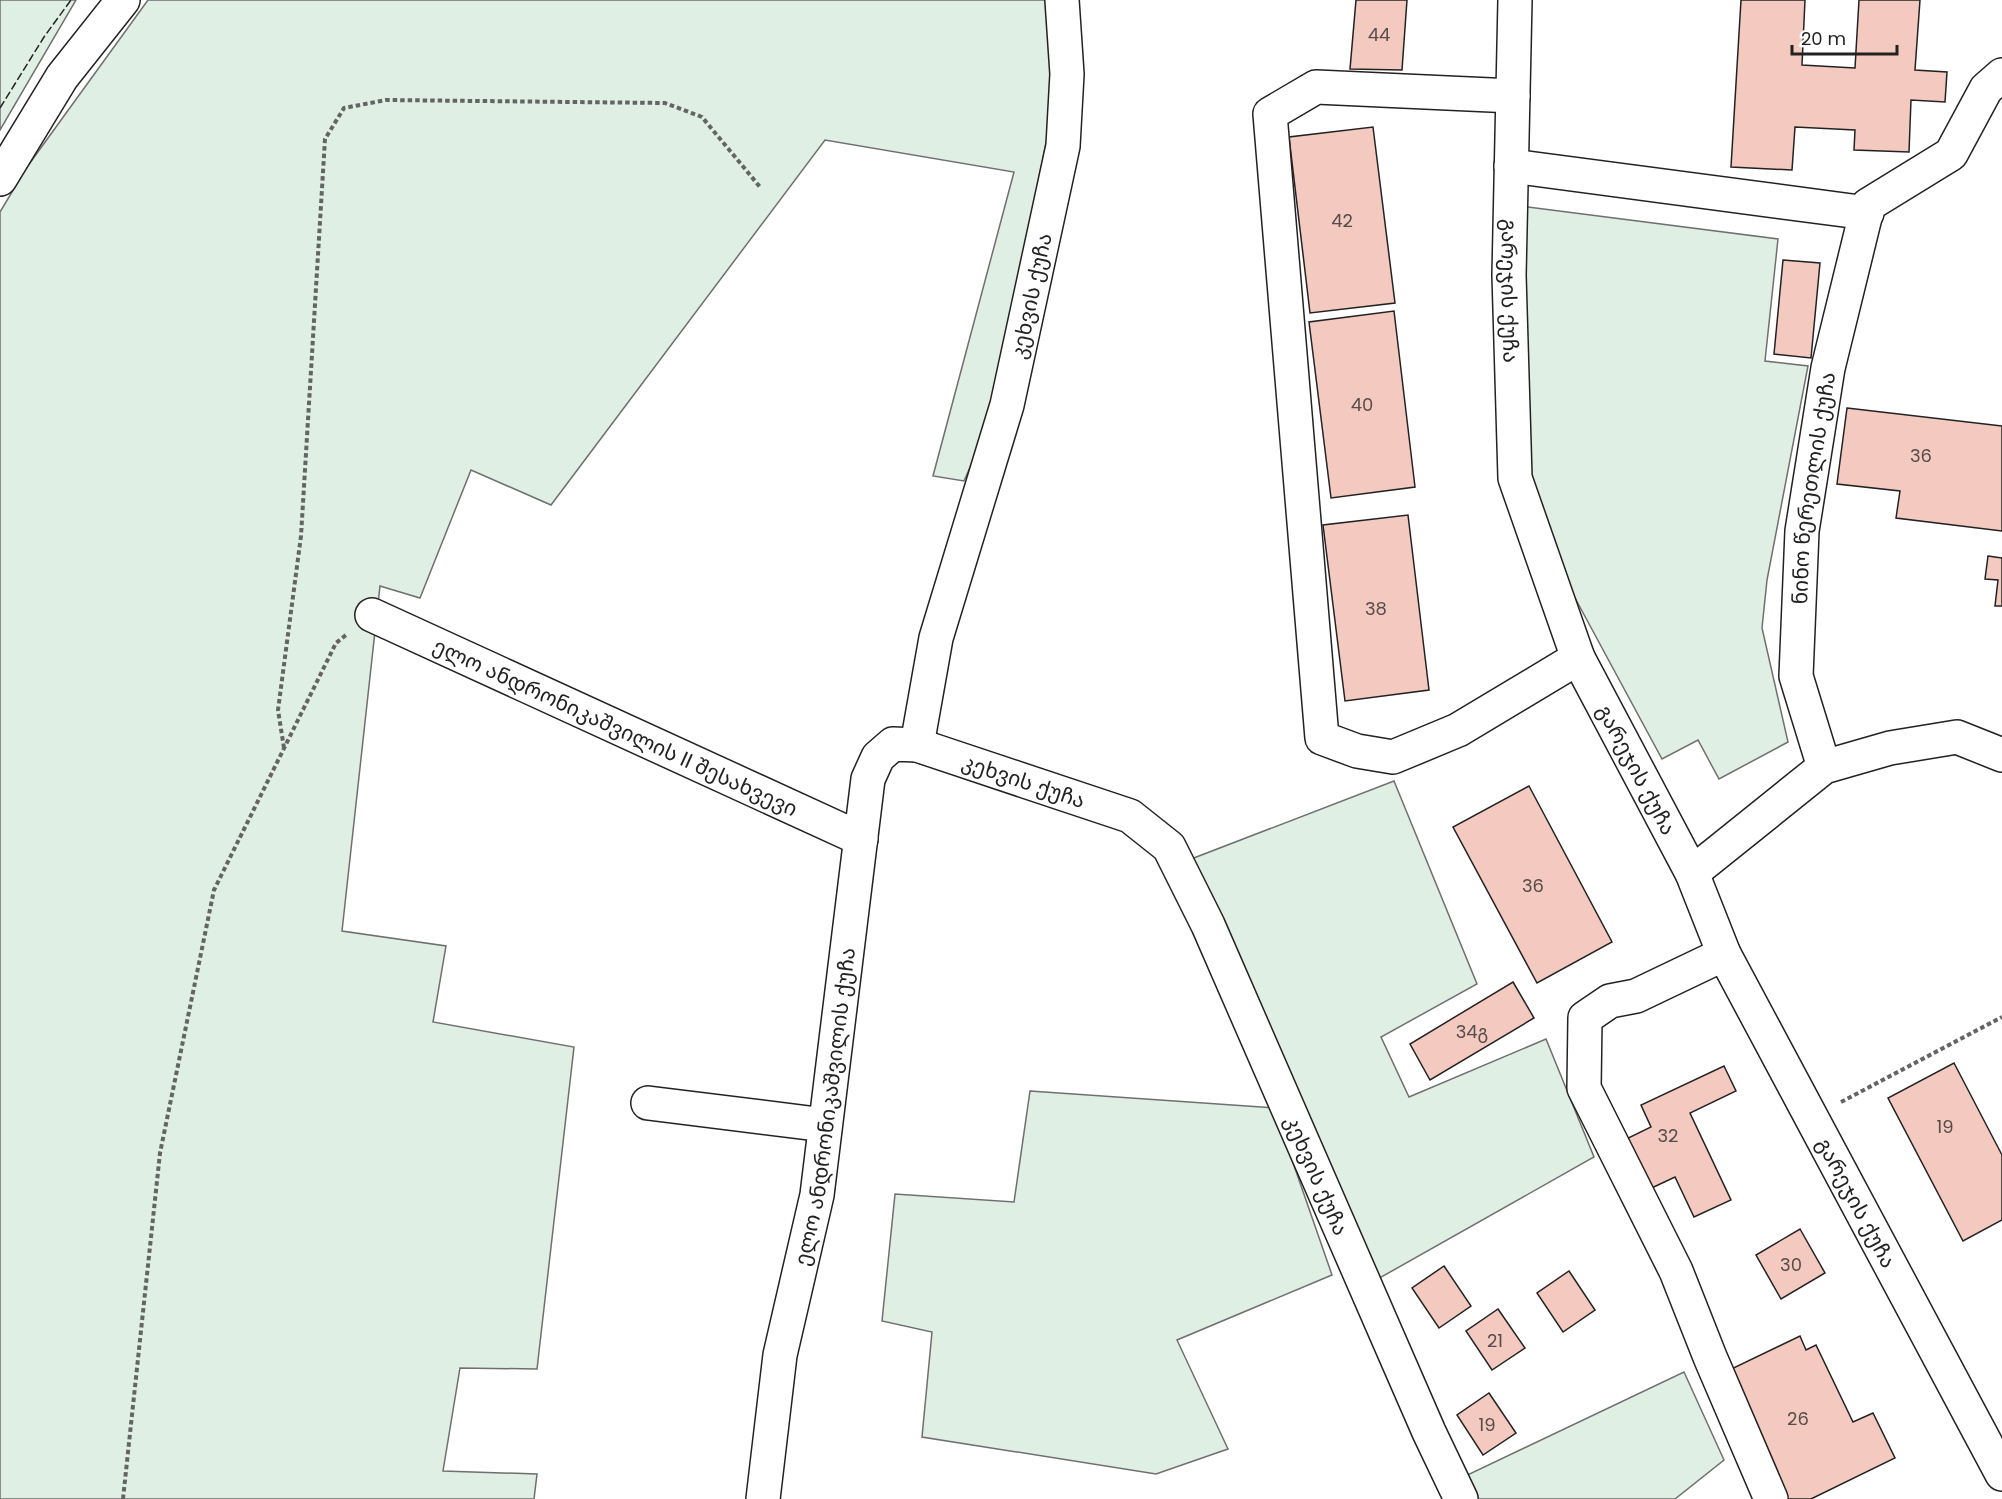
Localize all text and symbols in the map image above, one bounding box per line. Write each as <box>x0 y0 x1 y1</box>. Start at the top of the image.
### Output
scale bar <box>1792 18 1897 56</box>
house number: 44 <box>1368 22 1390 47</box>
text: 20 m <box>1801 26 1846 51</box>
house number: 42 <box>1331 208 1353 233</box>
street label: გარეჯის ქუჩა <box>1494 219 1526 363</box>
street label: კეხვის ქუჩა <box>1003 230 1058 361</box>
street label: ნინო წერეთლის ქუჩა <box>1784 370 1842 605</box>
house number: 40 <box>1351 392 1373 417</box>
house number: 36 <box>1910 443 1932 468</box>
house number: 38 <box>1365 596 1387 621</box>
street label: ელო ანდრონიკაშვილის II შესახვევი <box>429 631 803 823</box>
street label: გარეჯის ქუჩა <box>1591 699 1684 840</box>
street label: კეხვის ქუჩა <box>959 747 1089 815</box>
house number: 36 <box>1522 873 1544 898</box>
street label: ელო ანდრონიკაშვილის ქუჩა <box>787 946 862 1268</box>
house number: 34გ <box>1456 1019 1488 1044</box>
street label: კეხვის ქუჩა <box>1278 1111 1356 1240</box>
house number: 19 <box>1936 1114 1954 1139</box>
house number: 32 <box>1658 1123 1678 1148</box>
street label: გარეჯის ქუჩა <box>1810 1132 1904 1273</box>
house number: 30 <box>1780 1252 1802 1277</box>
house number: 21 <box>1487 1328 1503 1353</box>
house number: 26 <box>1787 1406 1809 1431</box>
house number: 19 <box>1478 1412 1496 1437</box>

